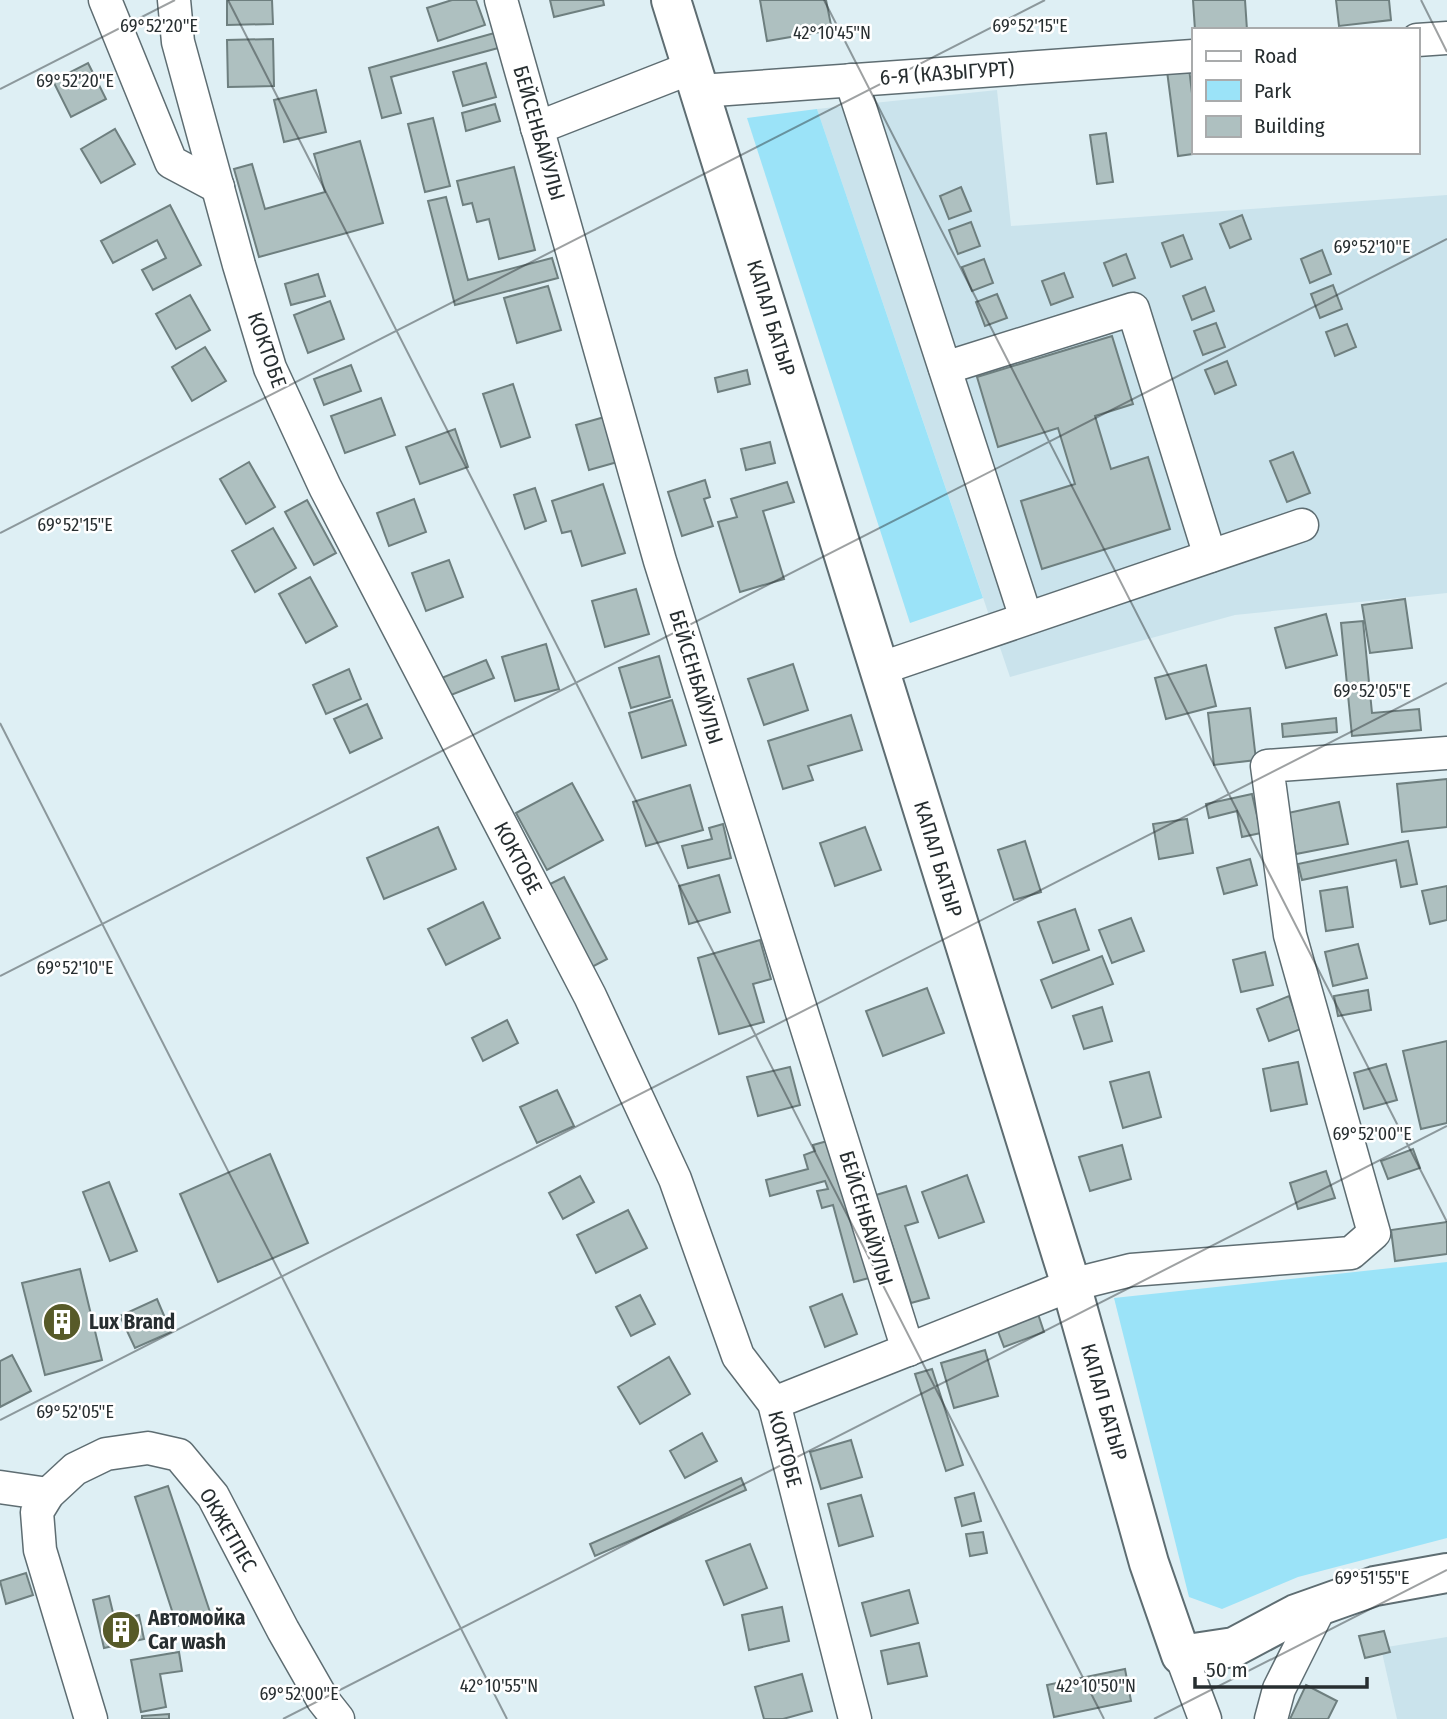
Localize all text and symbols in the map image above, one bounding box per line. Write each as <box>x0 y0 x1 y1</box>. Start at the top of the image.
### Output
text: 69°52'20"E <box>120 15 198 37</box>
text: 69°52'15"E <box>992 15 1068 37</box>
text: 42°10'45"N <box>793 22 871 44</box>
legend <box>1192 28 1419 154</box>
text: Road <box>1254 43 1298 69</box>
street label: 6-Я (КАЗЫГУРТ) <box>879 55 1015 91</box>
street label: БЕЙСЕНБАЙУЛЫ <box>507 63 571 203</box>
text: 69°52'20"E <box>36 70 114 92</box>
text: Park <box>1254 78 1292 104</box>
text: Building <box>1254 113 1325 139</box>
text: 69°52'10"E <box>1333 236 1411 258</box>
street label: КАПАЛ БАТЫР <box>741 257 801 379</box>
street label: КОКТОБЕ <box>242 309 292 391</box>
text: 69°52'15"E <box>37 514 113 536</box>
street label: БЕЙСЕНБАЙУЛЫ <box>663 607 729 747</box>
text: 69°52'05"E <box>1333 680 1411 702</box>
street label: КАПАЛ БАТЫР <box>908 798 968 920</box>
street label: КОКТОБЕ <box>488 817 548 899</box>
text: 69°52'10"E <box>36 957 114 979</box>
text: 69°52'00"E <box>1332 1123 1412 1145</box>
street label: БЕЙСЕНБАЙУЛЫ <box>833 1148 899 1288</box>
building icon: Lux Brand <box>41 1301 83 1343</box>
place label: Lux Brand <box>89 1309 175 1335</box>
street label: КАПАЛ БАТЫР <box>1075 1341 1133 1463</box>
text: 69°52'05"E <box>36 1401 114 1423</box>
street label: КОКТОБЕ <box>762 1408 808 1490</box>
street label: ОКЖЕТПЕС <box>194 1483 263 1577</box>
text: 69°51'55"E <box>1334 1567 1410 1589</box>
place label: Автомойка Car wash <box>147 1605 245 1655</box>
building icon: Автомойка Car wash <box>100 1609 142 1651</box>
scale bar <box>1195 1646 1366 1690</box>
text: 50 m <box>1206 1657 1248 1683</box>
text: 42°10'55"N <box>460 1675 538 1697</box>
text: 42°10'50"N <box>1056 1675 1136 1697</box>
text: 69°52'00"E <box>259 1683 339 1705</box>

